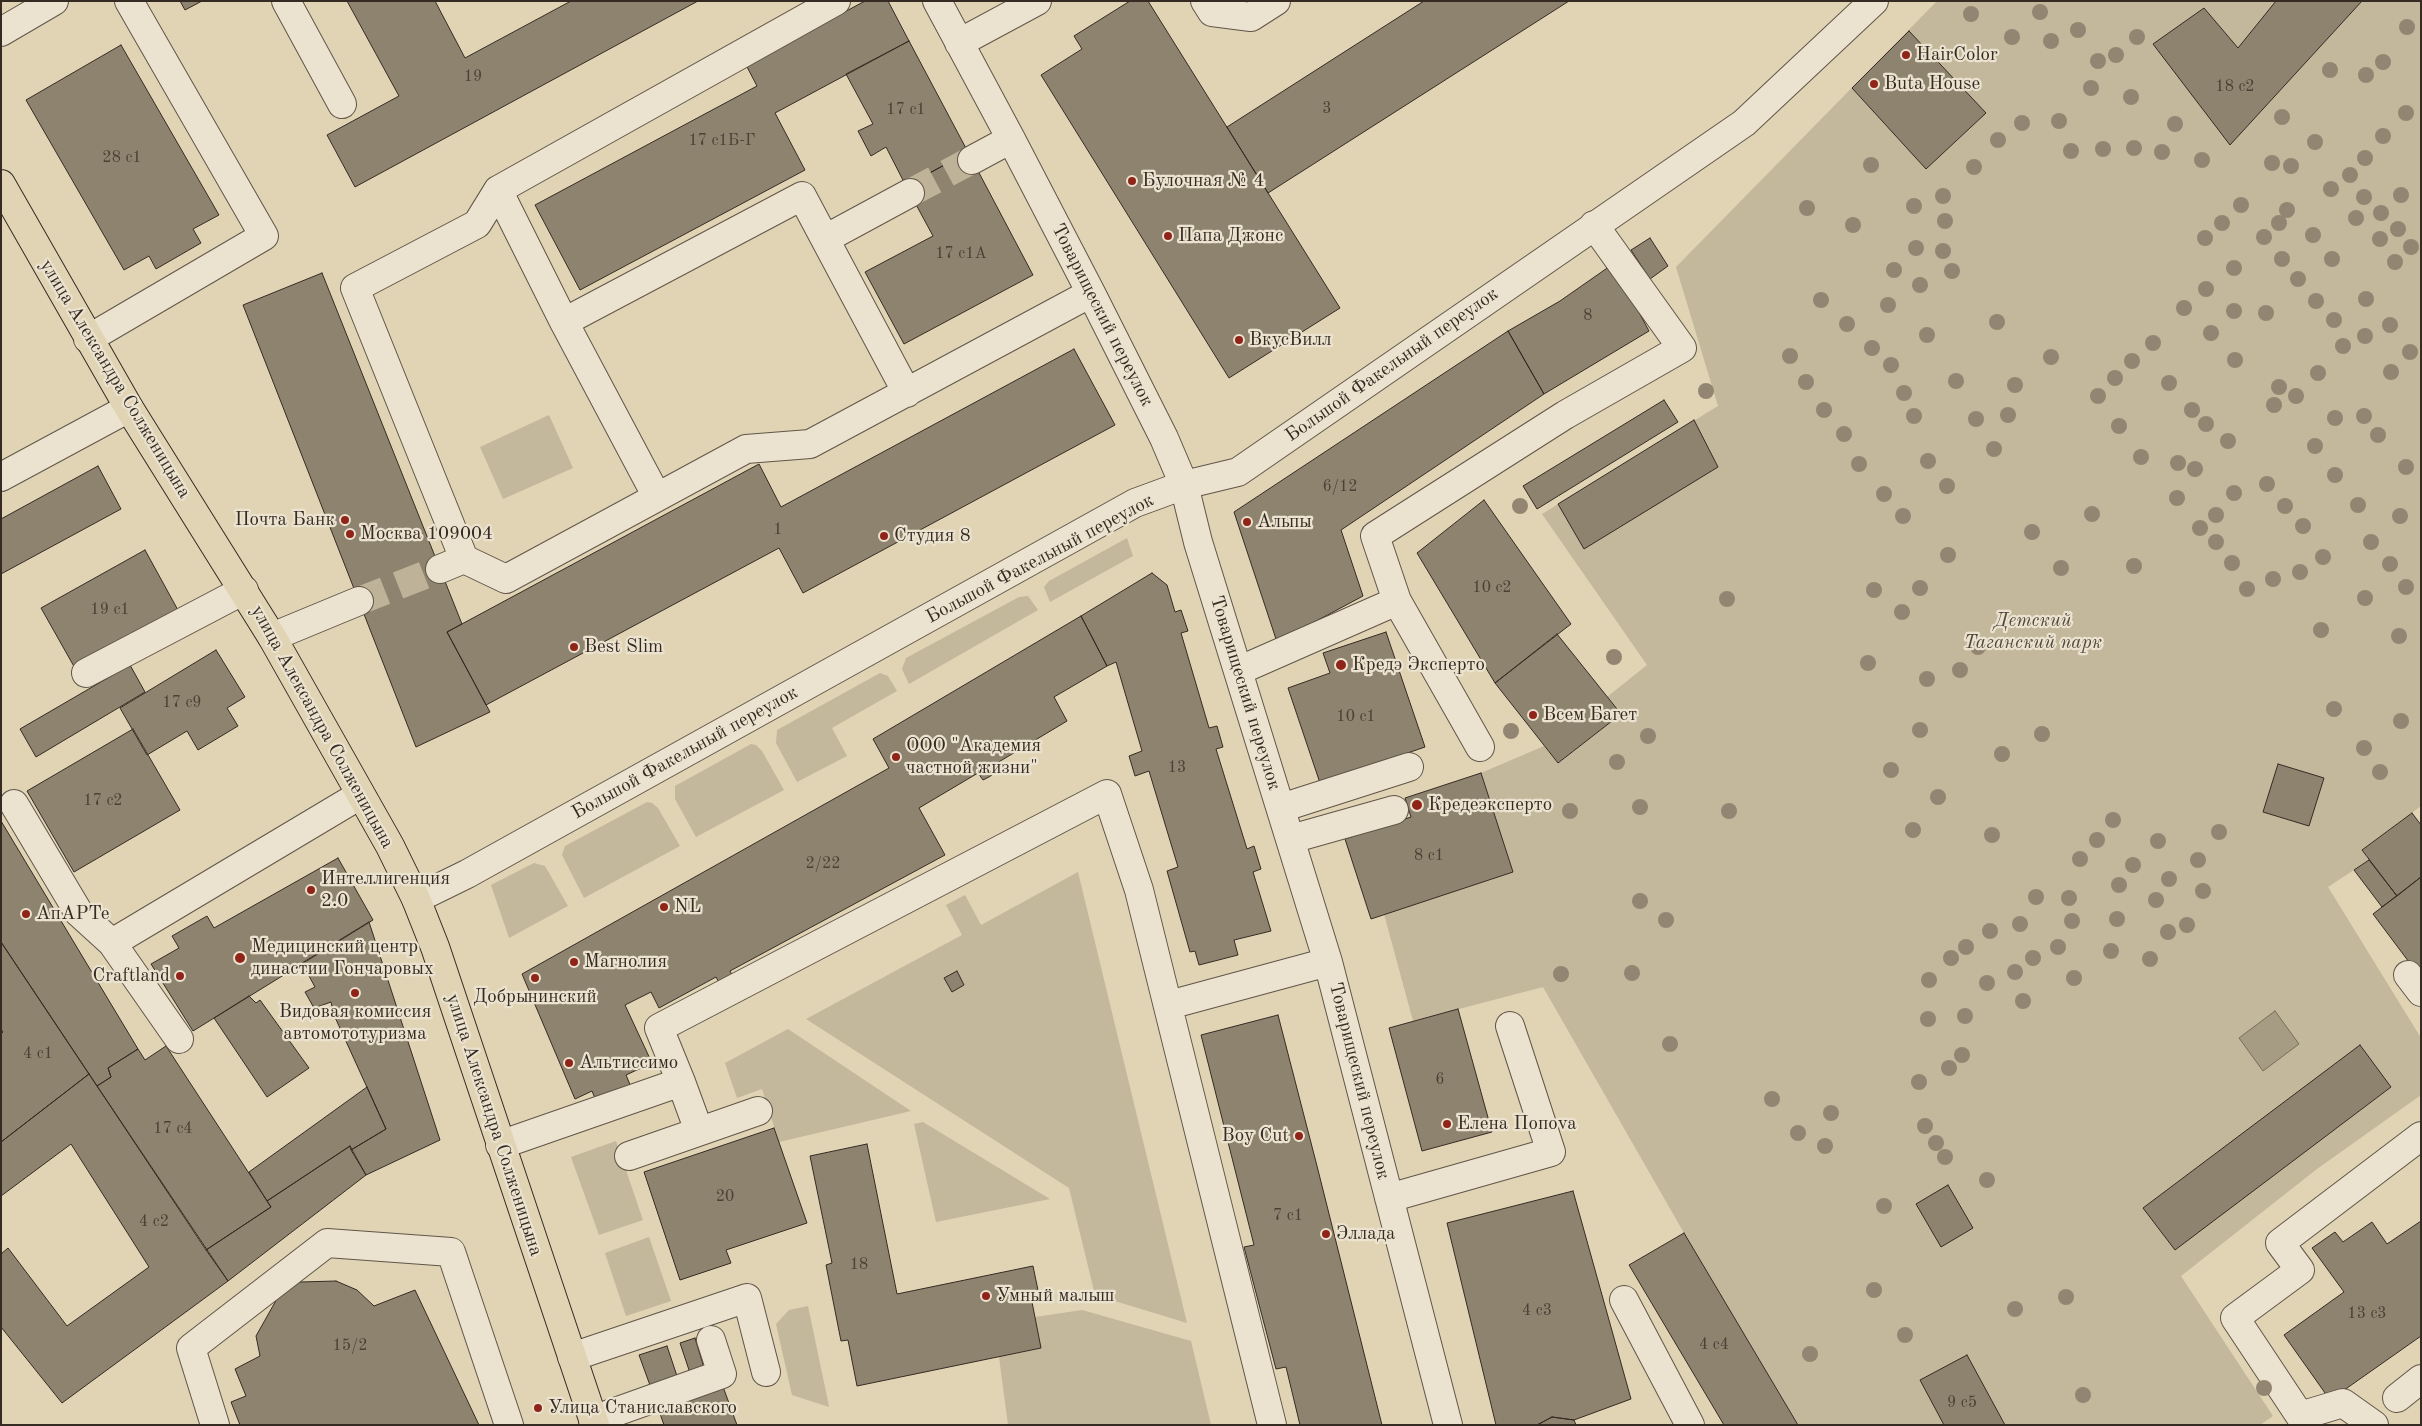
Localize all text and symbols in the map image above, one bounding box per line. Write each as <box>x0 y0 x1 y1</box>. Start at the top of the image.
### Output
place label: HairColor <box>1916 44 1998 66</box>
marker: HairColor <box>1900 49 1912 61</box>
house number: 19 <box>464 67 482 87</box>
place label: Buta House <box>1884 73 1980 95</box>
house number: 18 с2 <box>2215 77 2255 97</box>
marker: Buta House <box>1868 78 1880 90</box>
house number: 3 <box>1322 99 1332 119</box>
house number: 17 с1 <box>886 100 926 120</box>
house number: 17 с1Б-Г <box>689 131 755 151</box>
house number: 28 с1 <box>102 148 142 168</box>
place label: Булочная № 4 <box>1142 170 1265 192</box>
marker: Булочная № 4 <box>1126 175 1138 187</box>
street label: Товарищеский переулок <box>1046 220 1158 410</box>
place label: Папа Джонс <box>1178 225 1283 247</box>
marker: Папа Джонс <box>1162 230 1174 242</box>
house number: 17 с1А <box>935 244 987 264</box>
street label: улица Александра Солженицына <box>34 255 196 503</box>
street label: Большой Факельный переулок <box>1281 283 1503 447</box>
house number: 8 <box>1583 306 1593 326</box>
place label: ВкусВилл <box>1249 329 1332 351</box>
marker: ВкусВилл <box>1233 334 1245 346</box>
house number: 6/12 <box>1322 477 1358 497</box>
street label: Большой Факельный переулок <box>922 489 1158 629</box>
place label: Почта Банк <box>235 509 335 531</box>
place label: Альпы <box>1257 511 1312 533</box>
marker: Почта Банк <box>339 514 351 526</box>
marker: Альпы <box>1241 516 1253 528</box>
house number: 1 <box>773 520 783 540</box>
place label: Москва 109004 <box>360 523 493 545</box>
place label: Студия 8 <box>894 525 971 547</box>
marker: Москва 109004 <box>344 528 356 540</box>
marker: Студия 8 <box>878 530 890 542</box>
house number: 10 с2 <box>1472 578 1512 598</box>
street label: Товарищеский переулок <box>1205 593 1285 793</box>
house number: 19 с1 <box>90 600 130 620</box>
street label: улица Александра Солженицына <box>245 601 399 853</box>
park label: Детский Таганский парк <box>1964 610 2102 654</box>
place label: Best Slim <box>584 636 663 658</box>
marker: Best Slim <box>568 641 580 653</box>
place label: Кредэ Эксперто <box>1352 654 1485 676</box>
marker: Кредэ Эксперто <box>1334 658 1348 672</box>
street label: Большой Факельный переулок <box>568 681 802 825</box>
house number: 17 с9 <box>162 693 202 713</box>
place label: Всем Багет <box>1543 704 1637 726</box>
house number: 10 с1 <box>1336 707 1376 727</box>
marker: Всем Багет <box>1527 709 1539 721</box>
place label: ООО "Академия частной жизни" <box>906 735 1041 779</box>
marker: ООО "Академия частной жизни" <box>890 751 902 763</box>
house number: 13 <box>1168 758 1186 778</box>
house number: 17 с2 <box>83 791 123 811</box>
place label: Кредеэксперто <box>1428 794 1552 816</box>
marker: Кредеэксперто <box>1410 798 1424 812</box>
house number: 8 с1 <box>1414 846 1444 866</box>
house number: 2/22 <box>805 854 841 874</box>
place label: Интеллигенция 2.0 <box>321 868 450 912</box>
marker: Интеллигенция 2.0 <box>305 884 317 896</box>
place label: NL <box>674 896 701 918</box>
marker: NL <box>658 901 670 913</box>
place label: АпАРТе <box>36 903 109 925</box>
marker: АпАРТе <box>20 908 32 920</box>
place label: Медицинский центр династии Гончаровых <box>251 936 434 980</box>
marker: Медицинский центр династии Гончаровых <box>233 951 247 965</box>
place label: Магнолия <box>584 951 667 973</box>
marker: Магнолия <box>568 956 580 968</box>
place label: Craftland <box>92 965 170 987</box>
marker: Craftland <box>174 970 186 982</box>
marker: Добрынинский <box>529 972 541 984</box>
street label: Товарищеский переулок <box>1323 980 1395 1182</box>
place label: Добрынинский <box>473 986 597 1008</box>
marker: Видовая комиссия автомототуризма <box>349 987 361 999</box>
street label: улица Александра Солженицына <box>441 991 547 1259</box>
place label: Видовая комиссия автомототуризма <box>279 1001 431 1045</box>
house number: 4 с1 <box>23 1044 53 1064</box>
place label: Альтиссимо <box>579 1052 678 1074</box>
marker: Альтиссимо <box>563 1057 575 1069</box>
house number: 6 <box>1435 1070 1445 1090</box>
place label: Елена Попоva <box>1457 1113 1577 1135</box>
marker: Елена Попоva <box>1441 1118 1453 1130</box>
house number: 17 с4 <box>153 1119 193 1139</box>
place label: Boy Cut <box>1222 1125 1289 1147</box>
marker: Boy Cut <box>1293 1130 1305 1142</box>
house number: 20 <box>716 1187 734 1207</box>
house number: 7 с1 <box>1273 1206 1303 1226</box>
house number: 4 с2 <box>139 1212 169 1232</box>
place label: Эллада <box>1336 1223 1395 1245</box>
marker: Эллада <box>1320 1228 1332 1240</box>
house number: 18 <box>850 1255 868 1275</box>
place label: Умный малыш <box>996 1285 1114 1307</box>
marker: Умный малыш <box>980 1290 992 1302</box>
house number: 4 с3 <box>1522 1301 1552 1321</box>
house number: 13 с3 <box>2347 1304 2387 1324</box>
house number: 4 с4 <box>1699 1335 1729 1355</box>
house number: 15/2 <box>332 1336 368 1356</box>
house number: 9 с5 <box>1947 1393 1977 1413</box>
place label: Улица Станиславского <box>548 1397 737 1419</box>
marker: Улица Станиславского <box>532 1402 544 1414</box>

